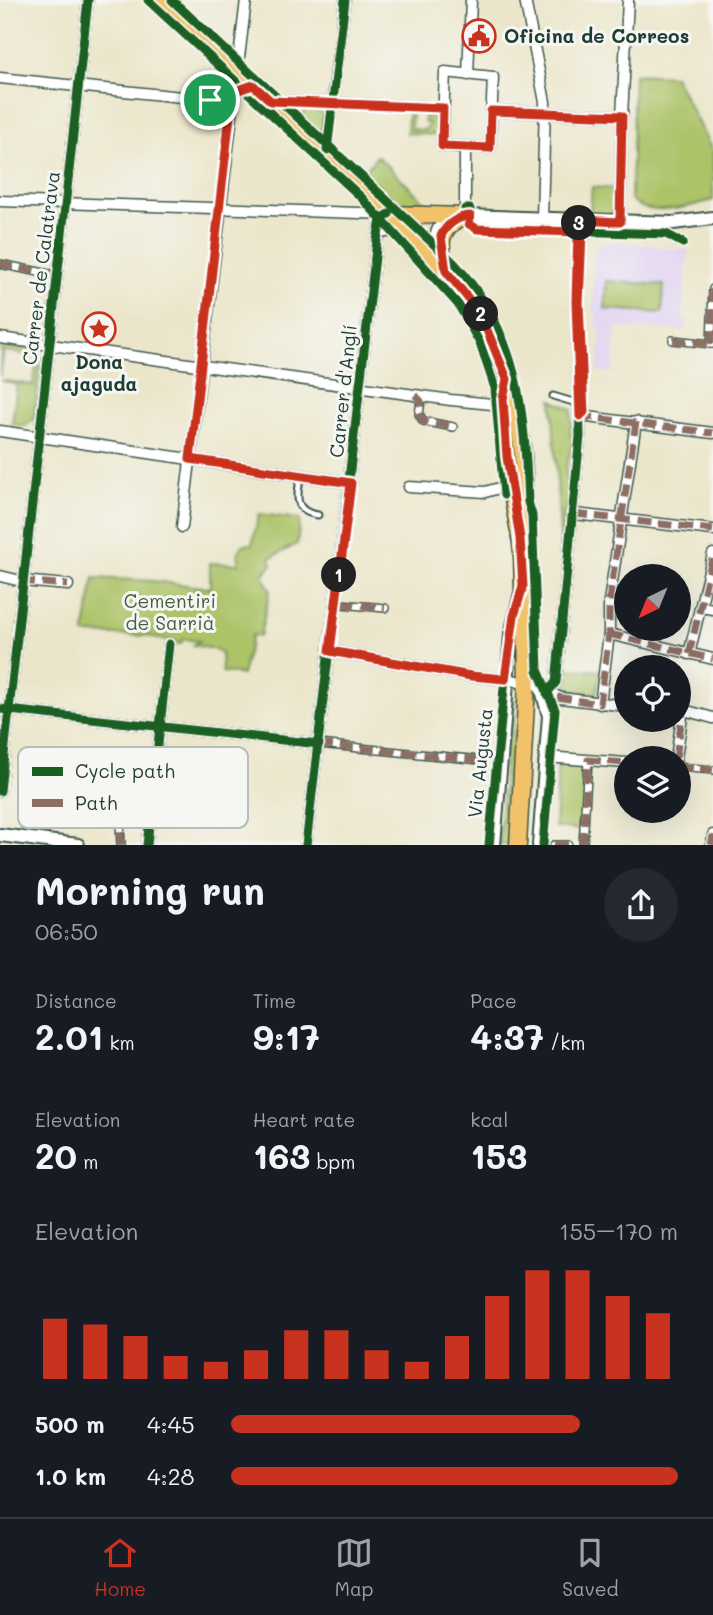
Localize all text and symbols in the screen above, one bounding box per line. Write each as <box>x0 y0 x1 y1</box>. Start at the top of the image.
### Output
public building icon: Oficina de Correos <box>460 17 498 55</box>
place label: Oficina de Correos <box>504 23 689 48</box>
pin <box>180 70 240 130</box>
icon: arrive <box>191 81 229 119</box>
street label: Carrer de Calatrava <box>16 169 65 366</box>
pin: 3 <box>562 206 596 241</box>
text: 3 <box>573 210 584 235</box>
pin: 2 <box>463 296 498 332</box>
text: 2 <box>475 301 486 326</box>
place icon: Dona ajaguda <box>80 310 118 348</box>
street label: Carrer d'Anglí <box>323 323 362 459</box>
place label: Dona ajaguda <box>61 349 137 396</box>
pin: 1 <box>322 558 356 592</box>
text: 1 <box>334 562 343 587</box>
north arrow <box>614 564 691 640</box>
map controls <box>614 564 691 823</box>
park label: Cementiri de Sarrià <box>124 588 216 635</box>
button: locate <box>614 655 691 732</box>
street label: Via Augusta <box>461 707 498 819</box>
button: layers <box>614 746 691 823</box>
legend <box>18 747 248 828</box>
text: Cycle path <box>75 758 175 783</box>
text: Path <box>75 790 118 815</box>
text: Morning run <box>35 865 265 915</box>
button: share <box>604 868 678 942</box>
text: 06:50 <box>35 916 98 946</box>
text: Distance <box>35 988 117 1013</box>
text: Time <box>253 988 296 1013</box>
text: Pace <box>470 988 517 1013</box>
text: 2.01 <box>35 1013 103 1059</box>
text: 9:17 <box>253 1013 320 1059</box>
text: 4:37 <box>470 1013 544 1059</box>
text: km <box>103 1030 135 1055</box>
text: /km <box>544 1030 585 1055</box>
text: Elevation <box>35 1107 120 1132</box>
text: Heart rate <box>253 1107 355 1132</box>
text: kcal <box>470 1107 508 1132</box>
text: 20 <box>35 1132 77 1178</box>
text: 163 <box>253 1132 310 1178</box>
text: 153 <box>470 1132 527 1178</box>
text: m <box>77 1149 98 1174</box>
text: bpm <box>310 1149 355 1174</box>
text: Elevation <box>35 1216 138 1246</box>
text: 155–170 m <box>559 1216 678 1246</box>
text: 500 m <box>35 1409 105 1439</box>
text: 4:45 <box>147 1409 195 1439</box>
text: 1.0 km <box>35 1461 106 1491</box>
text: 4:28 <box>147 1461 194 1491</box>
tab: Home <box>94 1534 146 1601</box>
tab: Map <box>335 1534 374 1601</box>
tab: Saved <box>562 1534 619 1601</box>

